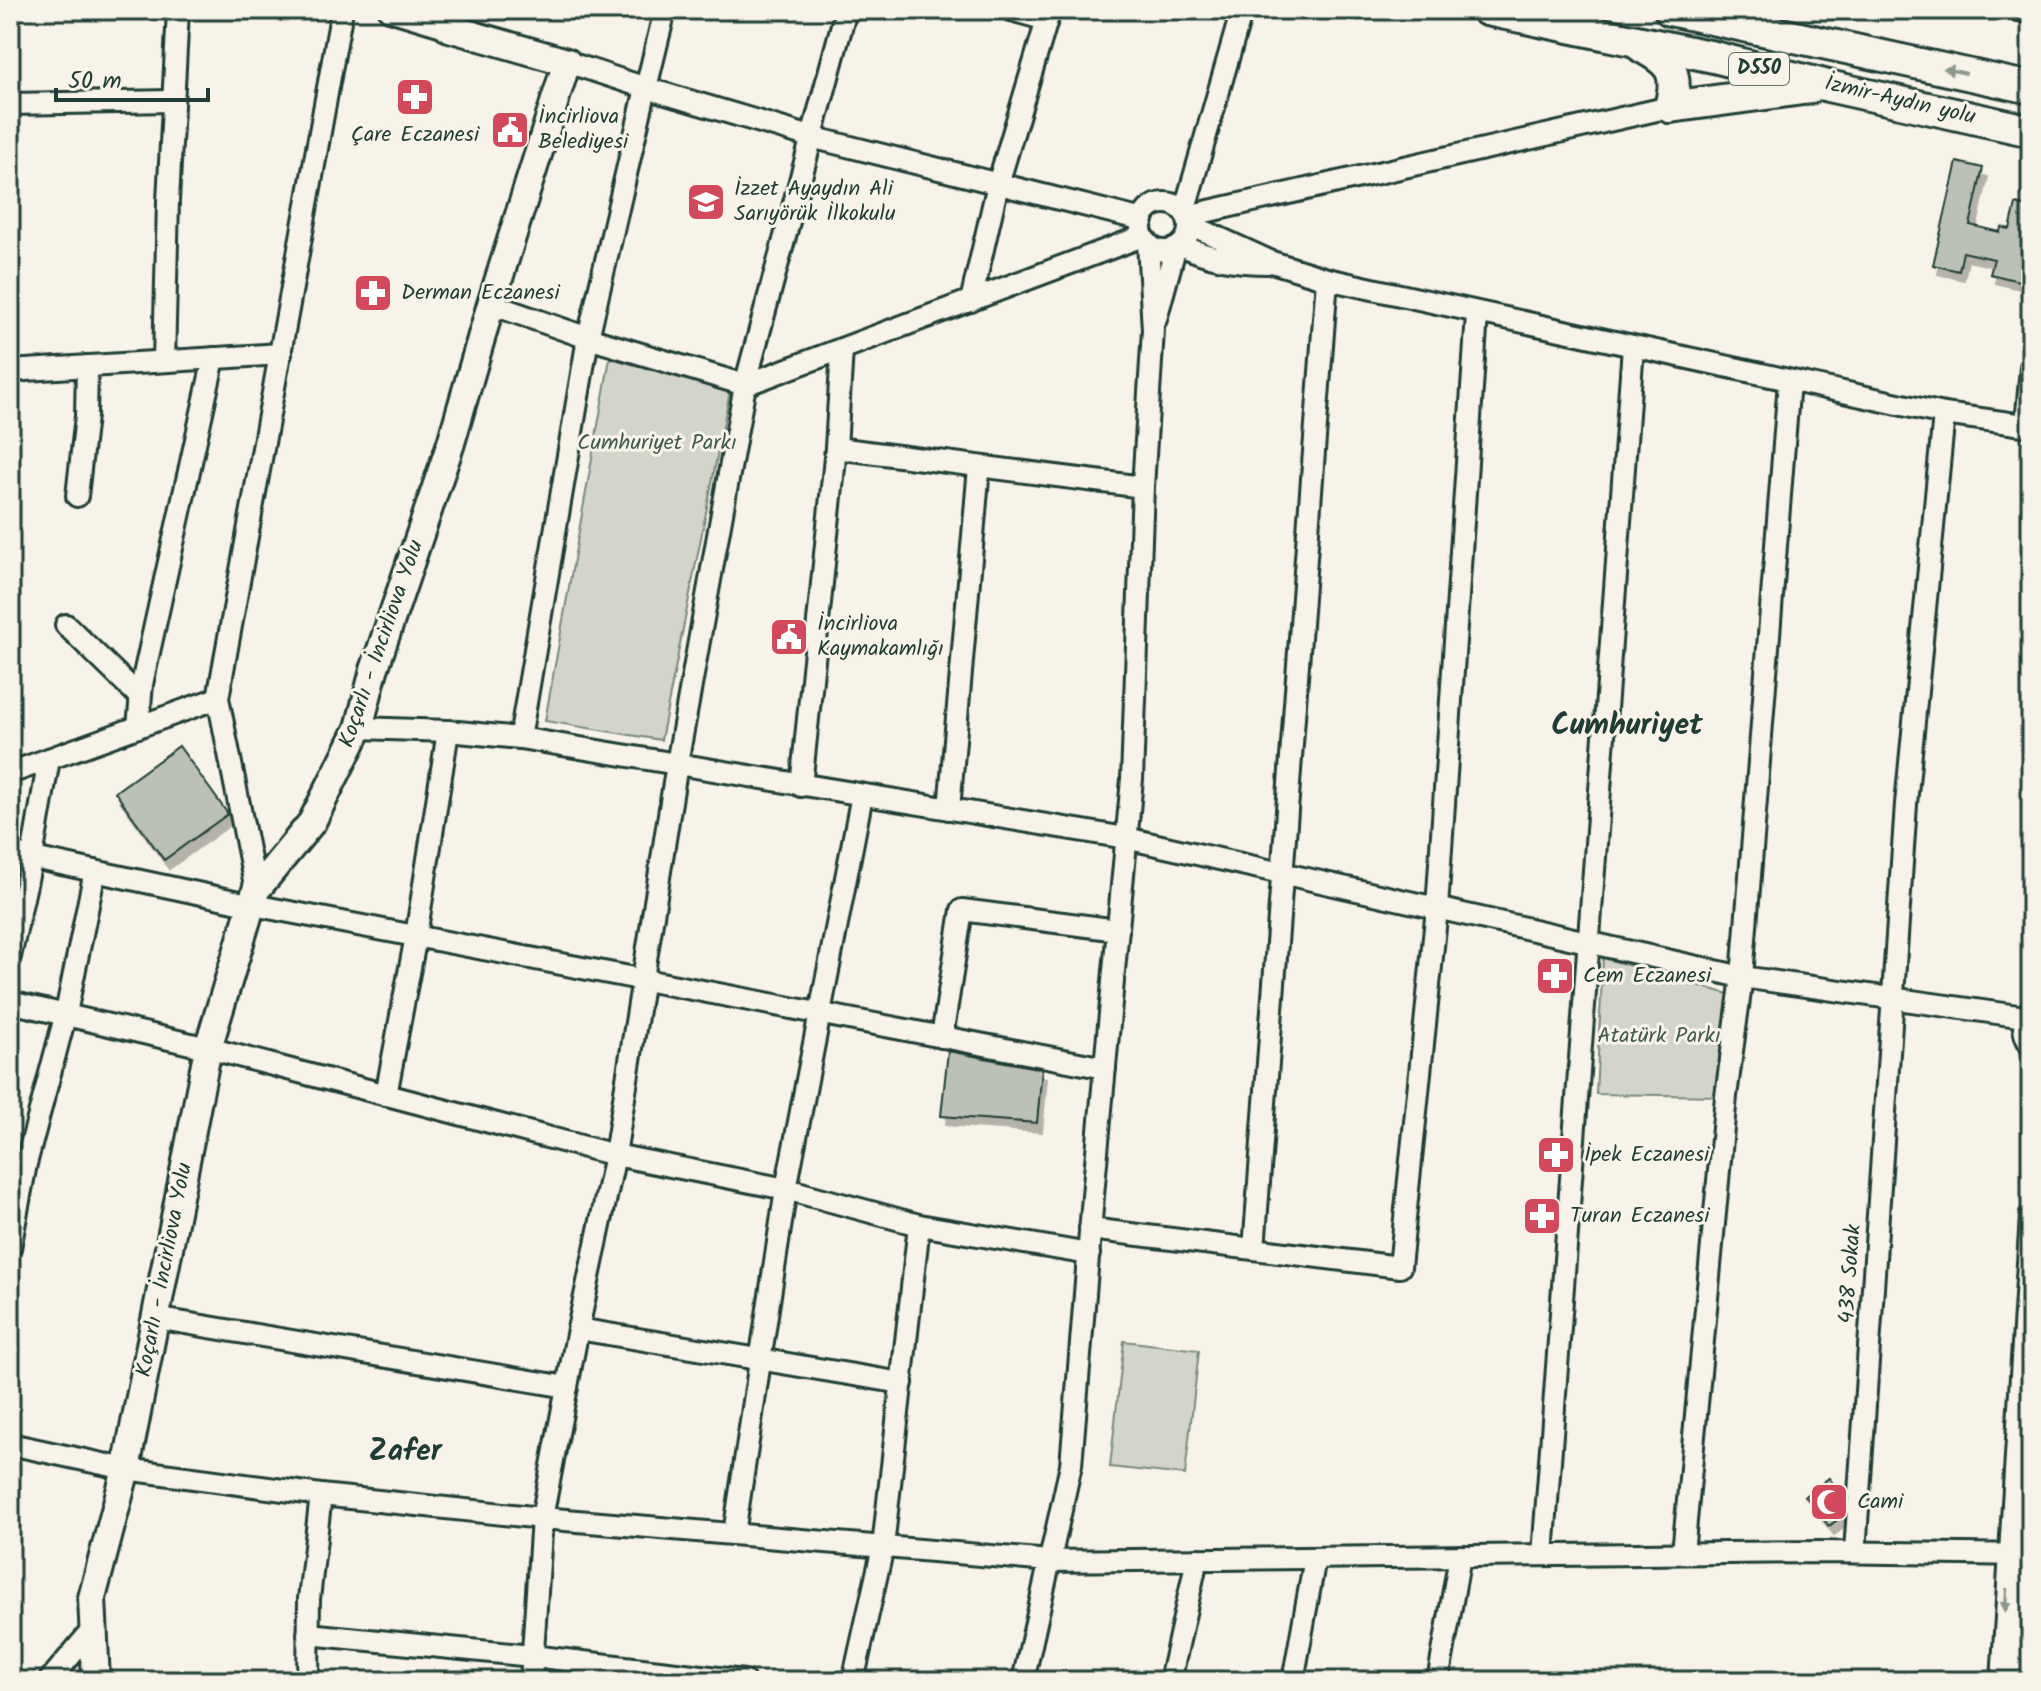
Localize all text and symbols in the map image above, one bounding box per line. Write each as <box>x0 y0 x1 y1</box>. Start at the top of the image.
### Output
scale bar <box>56 52 208 102</box>
road number: D550 <box>1729 53 1789 85</box>
text: 50 m <box>68 62 122 101</box>
one-way arrow <box>1942 64 1967 77</box>
street label: İzmir-Aydın yolu <box>1821 67 1979 135</box>
pharmacy icon: Çare Eczanesi <box>394 76 436 118</box>
place label: İncirliova Belediyesi <box>538 100 629 160</box>
public building icon: İncirliova Belediyesi <box>489 109 531 151</box>
place label: Çare Eczanesi <box>351 118 480 153</box>
place label: İzzet Ayaydın Ali Sarıyörük İlkokulu <box>734 172 896 232</box>
school or university icon: İzzet Ayaydın Ali Sarıyörük İlkokulu <box>685 181 727 223</box>
pharmacy icon: Derman Eczanesi <box>352 272 394 314</box>
place label: Derman Eczanesi <box>401 276 560 311</box>
park label: Cumhuriyet Parkı <box>577 426 737 461</box>
street label: Koçarlı - İncirliova Yolu <box>330 535 434 753</box>
place label: İncirliova Kaymakamlığı <box>817 607 944 667</box>
public building icon: İncirliova Kaymakamlığı <box>768 616 810 658</box>
district label: Cumhuriyet <box>1551 702 1703 750</box>
pharmacy icon: Cem Eczanesi <box>1534 955 1576 997</box>
place label: Cem Eczanesi <box>1583 959 1712 994</box>
park label: Atatürk Parkı <box>1597 1019 1721 1054</box>
pharmacy icon: İpek Eczanesi <box>1535 1134 1577 1176</box>
place label: İpek Eczanesi <box>1584 1138 1710 1173</box>
street label: Koçarlı - İncirliova Yolu <box>127 1159 203 1380</box>
pharmacy icon: Turan Eczanesi <box>1521 1195 1563 1237</box>
place label: Turan Eczanesi <box>1570 1199 1710 1234</box>
street label: 438 Sokak <box>1830 1223 1872 1325</box>
district label: Zafer <box>368 1428 443 1476</box>
mosque icon: Cami <box>1808 1481 1850 1523</box>
place label: Cami <box>1857 1485 1904 1520</box>
one-way arrow <box>1999 1588 2012 1613</box>

